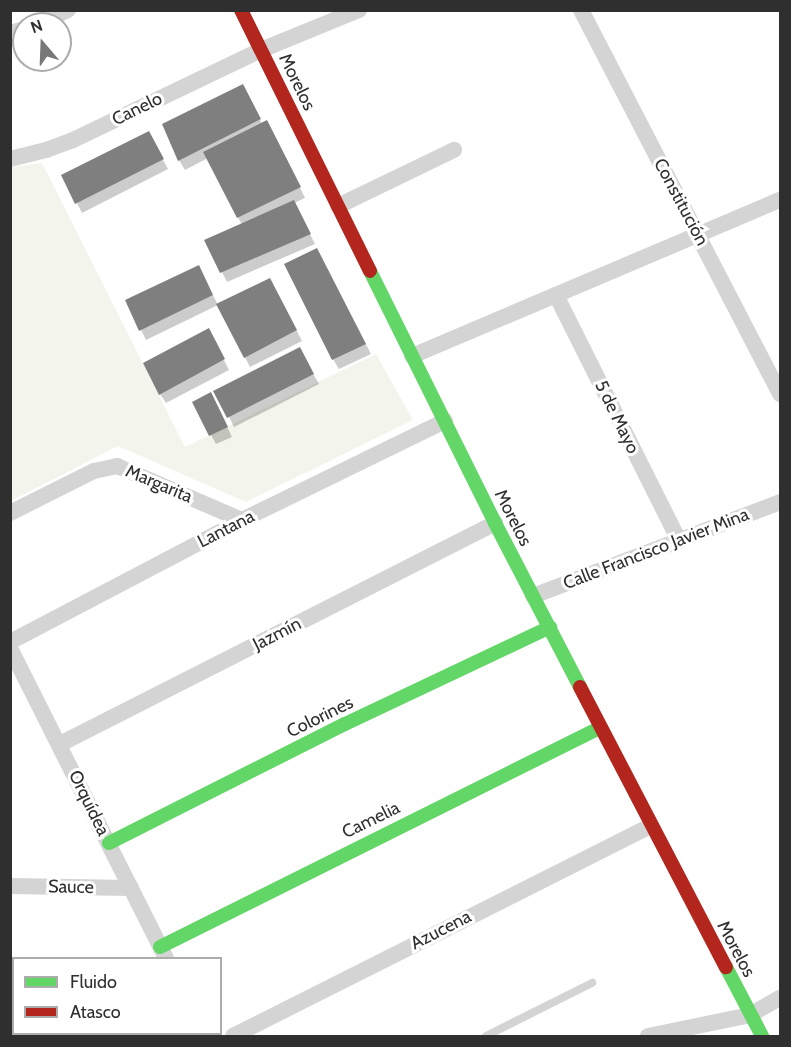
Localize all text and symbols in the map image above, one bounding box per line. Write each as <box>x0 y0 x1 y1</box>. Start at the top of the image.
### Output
north arrow <box>12 12 72 72</box>
text: N <box>28 16 45 37</box>
street label: Morelos <box>274 50 320 114</box>
street label: Canelo <box>108 88 166 130</box>
street label: Constitución <box>649 155 713 249</box>
street label: 5 de Mayo <box>590 377 644 457</box>
street label: Margarita <box>122 460 196 508</box>
street label: Morelos <box>490 486 536 550</box>
street label: Calle Francisco Javier Mina <box>560 504 752 594</box>
street label: Lantana <box>194 506 258 552</box>
street label: Jazmín <box>249 613 305 655</box>
street label: Colorines <box>283 692 357 742</box>
street label: Orquídea <box>64 767 114 839</box>
street label: Camelia <box>339 797 403 843</box>
street label: Sauce <box>48 876 94 898</box>
street label: Azucena <box>407 906 475 954</box>
street label: Morelos <box>712 917 760 981</box>
legend <box>12 957 222 1035</box>
text: Fluido <box>70 971 117 993</box>
text: Atasco <box>70 1001 121 1023</box>

